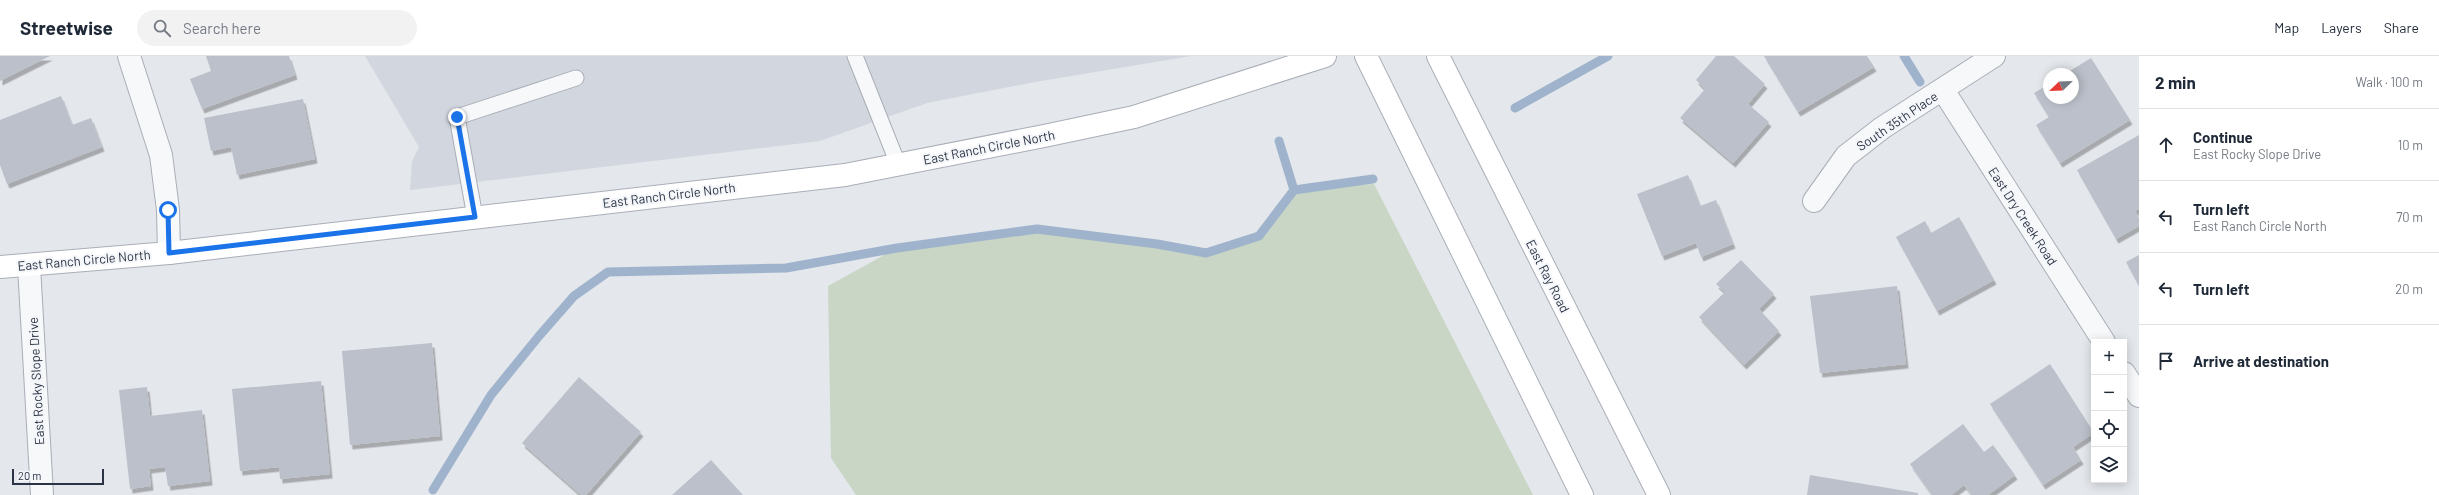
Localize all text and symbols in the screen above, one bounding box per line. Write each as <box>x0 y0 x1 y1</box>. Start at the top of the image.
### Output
search box <box>137 10 417 46</box>
text: Streetwise <box>20 16 113 39</box>
icon: search <box>151 17 173 39</box>
text: Search here <box>183 19 261 37</box>
text: Map <box>2274 19 2299 36</box>
text: Layers <box>2321 19 2362 36</box>
text: Share <box>2384 19 2419 36</box>
north arrow <box>2043 68 2079 104</box>
text: 2 min <box>2155 72 2196 92</box>
text: Walk · 100 m <box>2356 74 2423 90</box>
street label: South 35th Place <box>1853 88 1941 154</box>
route end <box>448 108 466 126</box>
street label: East Ranch Circle North <box>922 126 1056 168</box>
text: Continue <box>2193 128 2253 146</box>
icon: ahead <box>2155 134 2177 156</box>
text: 10 m <box>2398 137 2423 153</box>
text: East Rocky Slope Drive <box>2193 146 2321 162</box>
street label: East Dry Creek Road <box>1985 164 2061 268</box>
street label: East Ranch Circle North <box>602 179 736 211</box>
text: Turn left <box>2193 200 2249 218</box>
route start <box>159 201 177 219</box>
icon: left <box>2155 206 2177 228</box>
text: 70 m <box>2396 209 2423 225</box>
text: East Ranch Circle North <box>2193 218 2327 234</box>
street label: East Ray Road <box>1523 237 1573 315</box>
street label: East Ranch Circle North <box>17 246 151 274</box>
icon: left <box>2155 278 2177 300</box>
text: Turn left <box>2193 280 2249 298</box>
text: 20 m <box>2395 281 2423 297</box>
street label: East Rocky Slope Drive <box>25 317 47 445</box>
map controls <box>2091 339 2127 483</box>
button: + <box>2091 339 2127 375</box>
icon: arrive <box>2155 350 2177 372</box>
text: Arrive at destination <box>2193 352 2329 370</box>
button: − <box>2091 375 2127 411</box>
button: locate <box>2091 411 2127 447</box>
button: layers <box>2091 447 2127 483</box>
scale bar <box>12 467 104 486</box>
text: 20 m <box>18 469 41 482</box>

